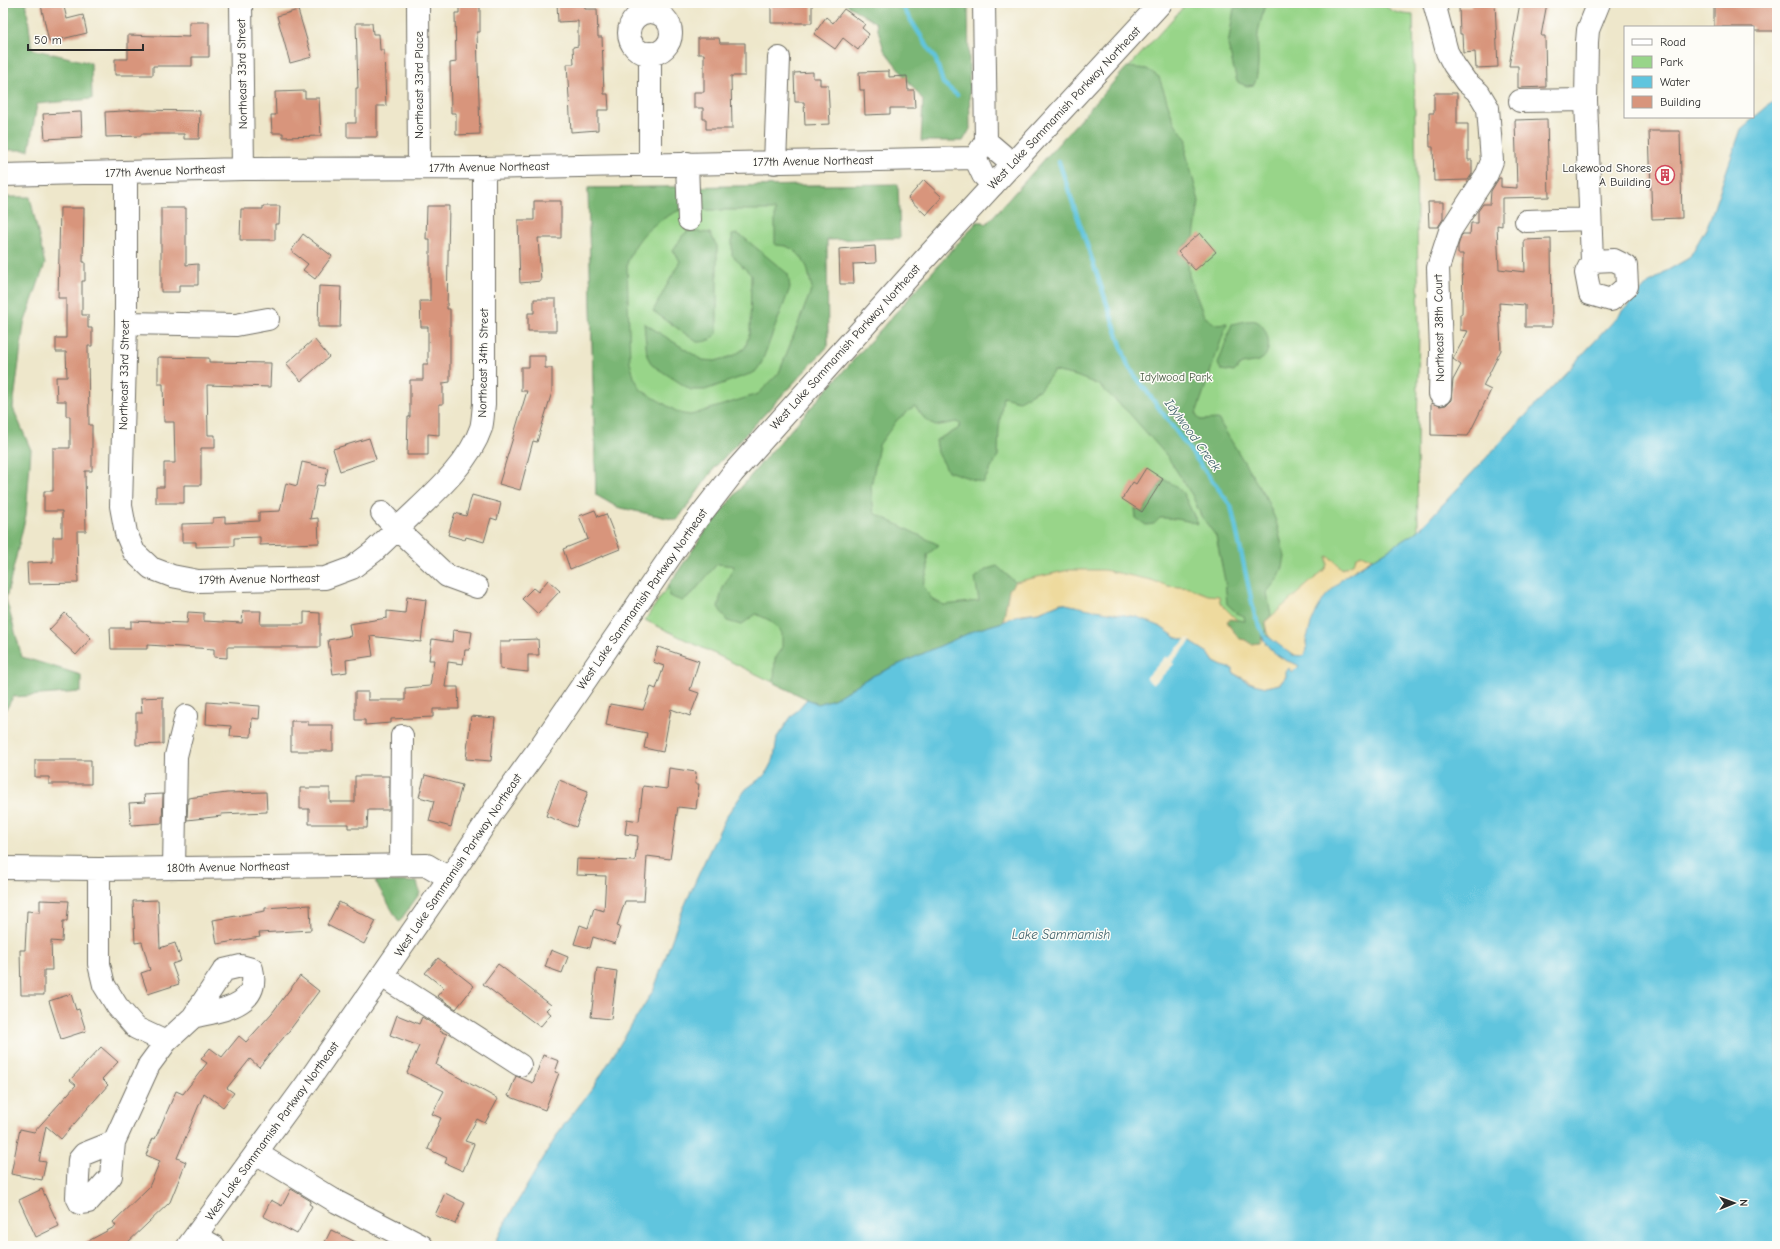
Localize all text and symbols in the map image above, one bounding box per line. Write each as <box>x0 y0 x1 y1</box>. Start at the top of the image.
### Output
street label: Northeast 33rd Street <box>234 18 250 129</box>
street label: West Lake Sammamish Parkway Northeast <box>985 23 1144 192</box>
scale bar <box>28 26 143 52</box>
legend <box>1624 26 1754 118</box>
street label: Northeast 33rd Place <box>412 31 426 139</box>
text: 50 m <box>34 33 62 47</box>
text: Road <box>1660 35 1686 49</box>
text: Park <box>1660 55 1683 69</box>
text: Water <box>1660 75 1690 89</box>
text: Building <box>1660 95 1701 109</box>
street label: 177th Avenue Northeast <box>753 153 874 169</box>
street label: 177th Avenue Northeast <box>429 159 550 175</box>
place label: Lakewood Shores A Building <box>1562 161 1651 189</box>
street label: 177th Avenue Northeast <box>105 162 226 180</box>
building icon: Lakewood Shores A Building <box>1654 164 1676 186</box>
street label: West Lake Sammamish Parkway Northeast <box>767 261 923 433</box>
street label: Northeast 38th Court <box>1431 273 1447 382</box>
street label: Northeast 34th Street <box>475 308 491 418</box>
street label: Northeast 33rd Street <box>116 319 132 430</box>
park label: Idylwood Park <box>1140 370 1212 384</box>
water label: Idylwood Creek <box>1161 395 1225 475</box>
street label: West Lake Sammamish Parkway Northeast <box>574 505 710 692</box>
street label: 179th Avenue Northeast <box>199 571 320 587</box>
street label: West Lake Sammamish Parkway Northeast <box>391 770 525 959</box>
street label: 180th Avenue Northeast <box>167 859 290 875</box>
water label: Lake Sammamish <box>1012 927 1110 942</box>
street label: West Lake Sammamish Parkway Northeast <box>202 1038 342 1223</box>
north arrow <box>1714 1183 1754 1223</box>
text: N <box>1737 1199 1750 1207</box>

